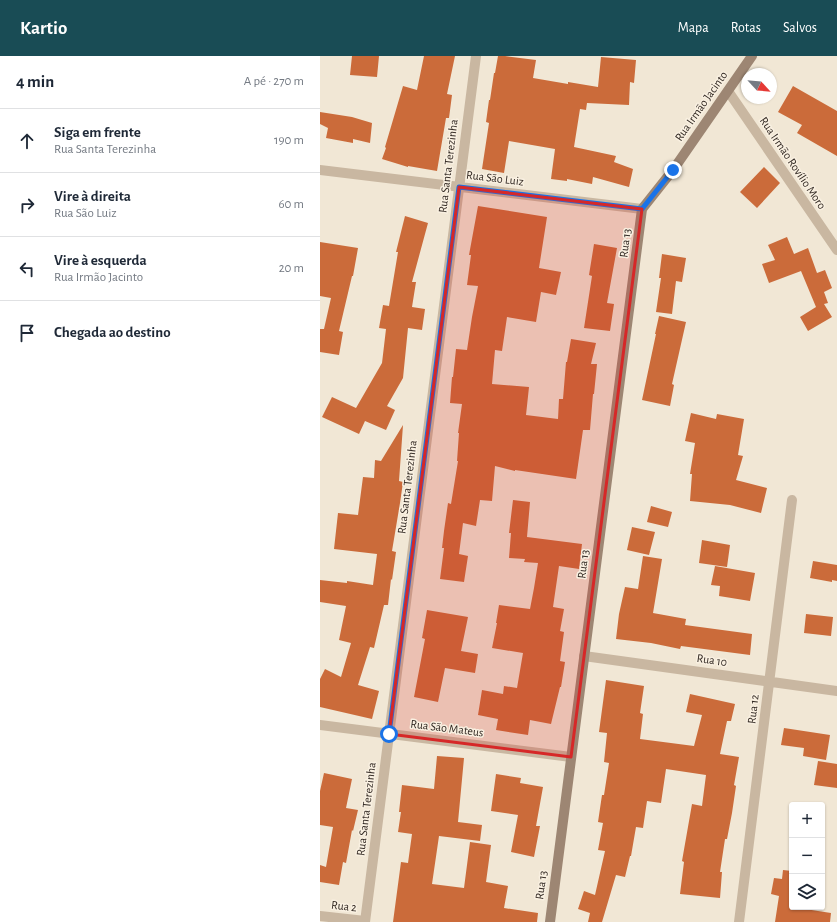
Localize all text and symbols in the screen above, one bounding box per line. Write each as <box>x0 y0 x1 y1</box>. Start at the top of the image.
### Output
text: Kartio <box>20 19 67 38</box>
text: Mapa <box>678 21 709 35</box>
text: Rotas <box>731 21 761 35</box>
text: Salvos <box>783 21 817 35</box>
north arrow <box>741 68 777 104</box>
street label: Rua Irmão Jacinto <box>672 69 730 143</box>
text: 4 min <box>16 73 54 90</box>
text: A pé · 270 m <box>244 75 304 88</box>
street label: Rua Irmão Rovílio Moro <box>758 115 828 211</box>
street label: Rua Santa Terezinha <box>436 118 460 214</box>
text: Siga em frente <box>54 125 141 140</box>
icon: ahead <box>16 130 38 152</box>
text: 190 m <box>274 134 304 147</box>
text: Rua Santa Terezinha <box>54 143 156 156</box>
route end <box>664 161 682 179</box>
street label: Rua São Luiz <box>466 169 524 187</box>
text: Vire à direita <box>54 189 131 204</box>
icon: right <box>16 194 38 216</box>
text: 60 m <box>278 198 304 211</box>
text: Rua São Luiz <box>54 207 117 220</box>
street label: Rua 13 <box>617 228 633 258</box>
text: Vire à esquerda <box>54 253 147 268</box>
icon: left <box>16 258 38 280</box>
text: 20 m <box>279 262 304 275</box>
text: Rua Irmão Jacinto <box>54 271 143 284</box>
icon: arrive <box>16 322 38 344</box>
text: Chegada ao destino <box>54 325 171 340</box>
street label: Rua Santa Terezinha <box>395 439 419 535</box>
street label: Rua 13 <box>575 549 591 579</box>
street label: Rua 10 <box>696 652 728 668</box>
street label: Rua 12 <box>745 693 761 724</box>
street label: Rua São Mateus <box>410 718 484 738</box>
route start <box>380 725 398 743</box>
street label: Rua Santa Terezinha <box>354 761 378 857</box>
map controls <box>789 802 825 910</box>
button: + <box>789 802 825 838</box>
button: − <box>789 838 825 874</box>
street label: Rua 13 <box>533 870 549 900</box>
button: layers <box>789 874 825 910</box>
street label: Rua 2 <box>331 898 358 914</box>

